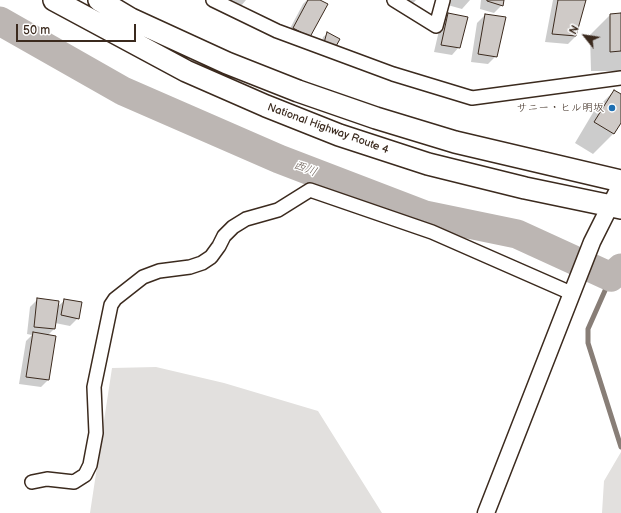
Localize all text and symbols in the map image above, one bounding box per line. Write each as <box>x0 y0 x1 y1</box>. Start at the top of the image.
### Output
scale bar <box>18 16 138 42</box>
north arrow <box>565 16 605 56</box>
text: 50 m <box>23 23 50 38</box>
text: N <box>566 23 582 37</box>
street label: National Highway Route 4 <box>265 101 391 157</box>
place label: サニー・ヒル明坂 <box>516 101 604 115</box>
marker: サニー・ヒル明坂 <box>607 103 617 113</box>
water label: 西川 <box>291 158 319 180</box>

